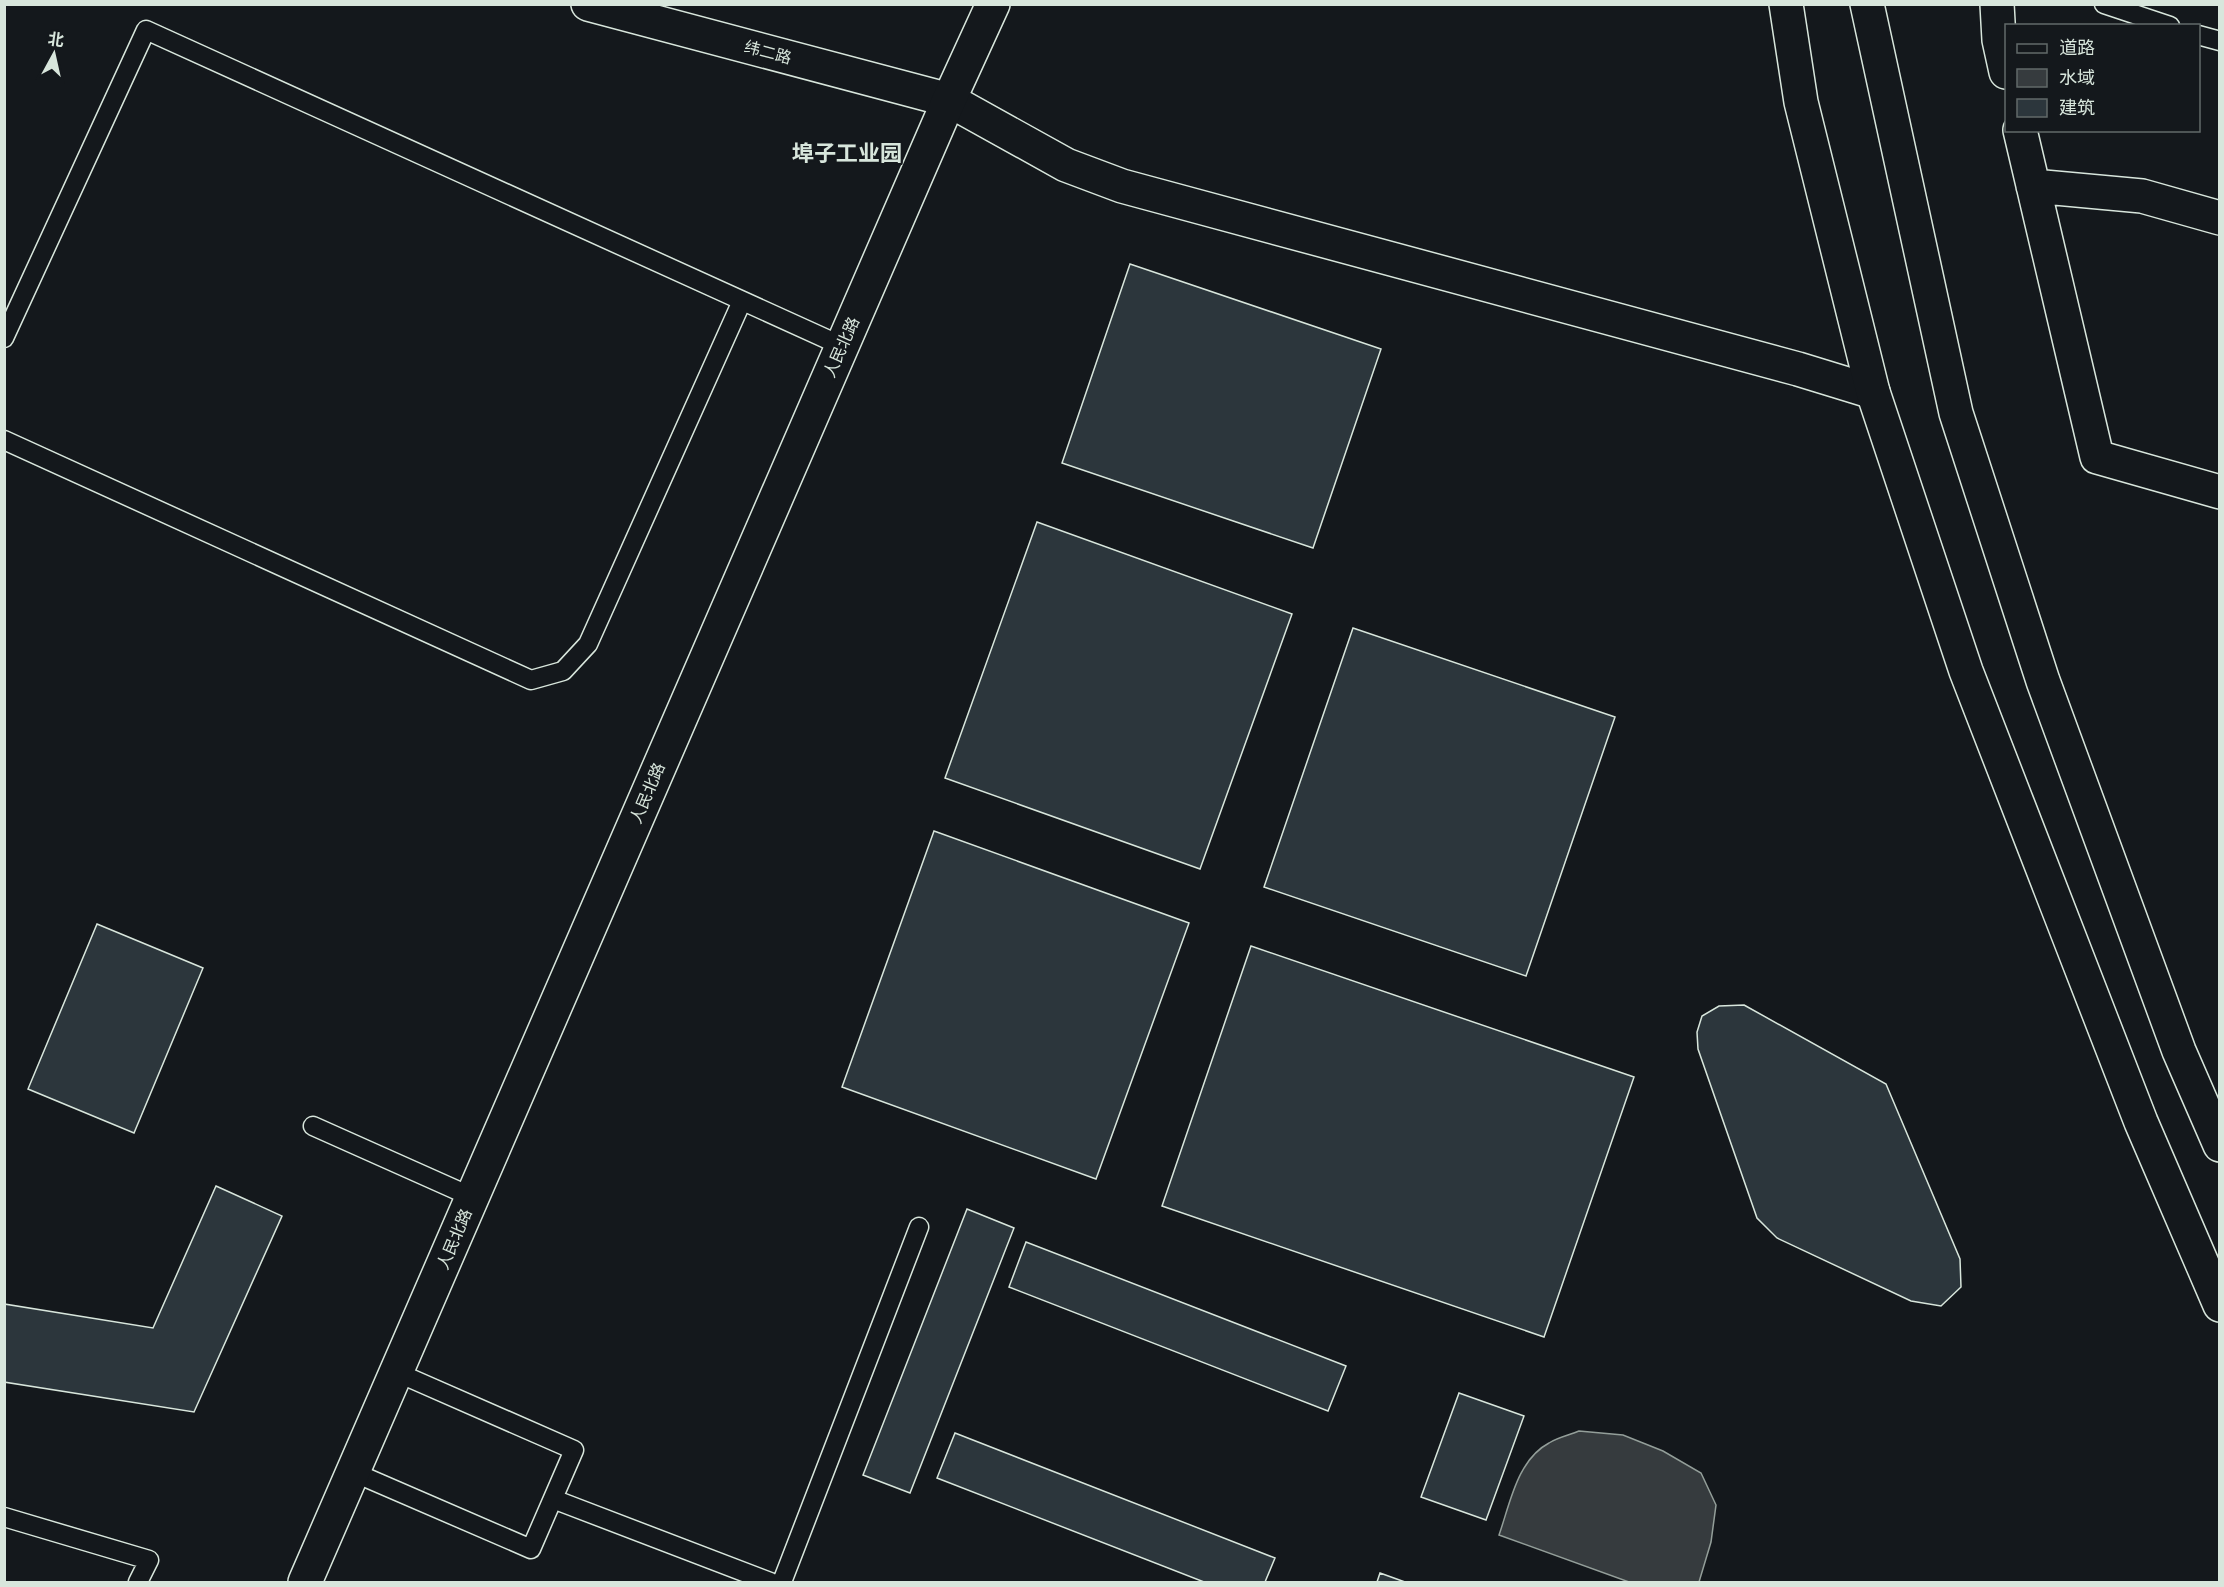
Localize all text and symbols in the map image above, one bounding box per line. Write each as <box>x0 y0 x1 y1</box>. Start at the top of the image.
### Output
north arrow <box>24 24 84 84</box>
legend <box>2005 24 2200 132</box>
text: 北 <box>47 29 65 50</box>
street label: 纬二路 <box>742 37 794 68</box>
text: 道路 <box>2059 37 2095 59</box>
text: 水域 <box>2059 67 2095 89</box>
text: 建筑 <box>2059 97 2095 119</box>
district label: 埠子工业园 <box>792 140 902 167</box>
street label: 人民北路 <box>820 314 863 380</box>
street label: 人民北路 <box>626 760 669 826</box>
street label: 人民北路 <box>433 1206 476 1272</box>

